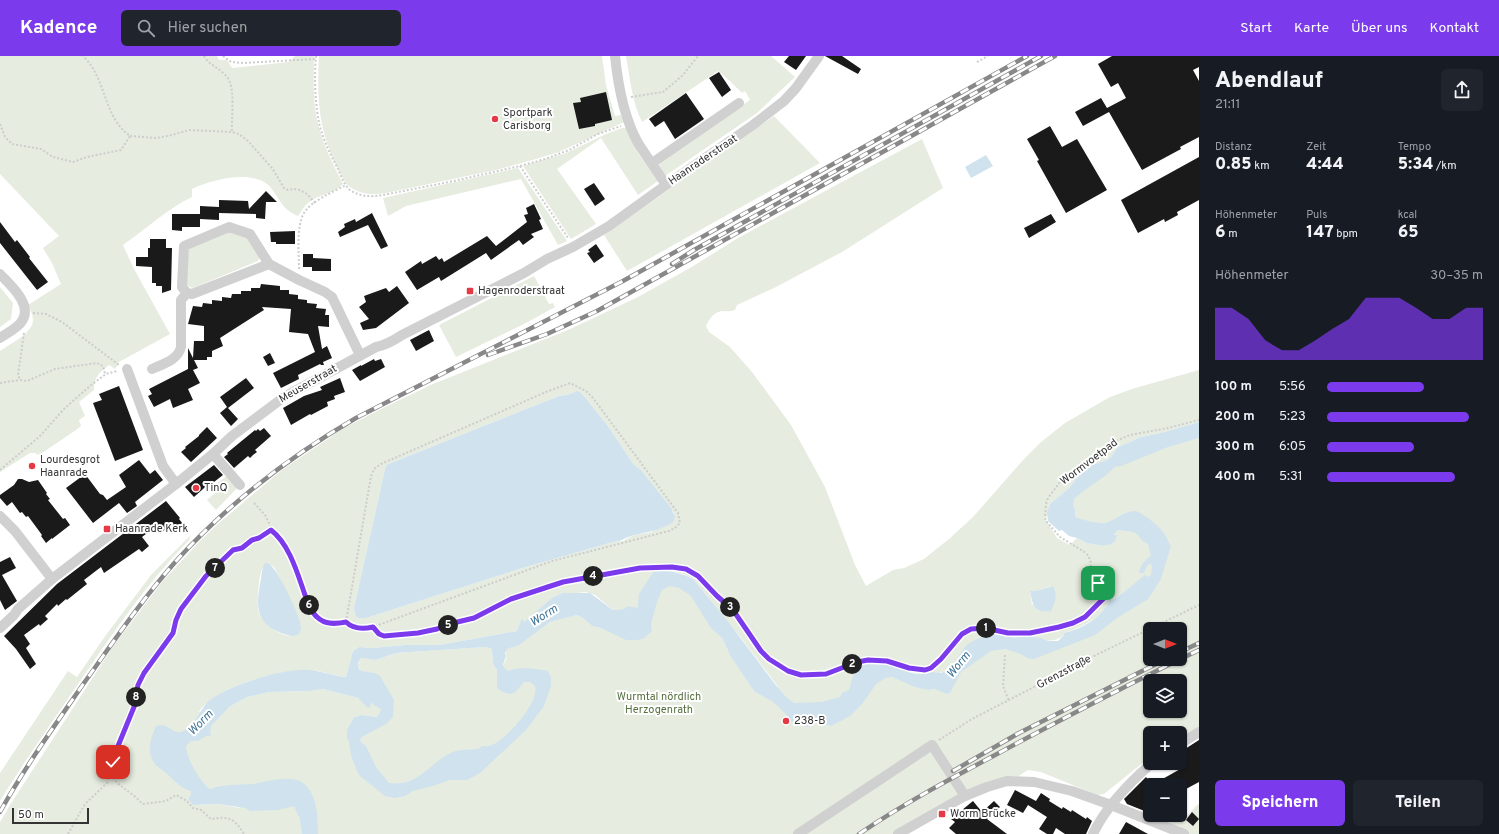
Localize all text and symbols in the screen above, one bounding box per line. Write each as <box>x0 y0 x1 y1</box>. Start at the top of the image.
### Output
search box <box>121 10 401 46</box>
text: Kadence <box>20 16 97 40</box>
icon: search <box>135 17 157 39</box>
text: Hier suchen <box>167 19 247 38</box>
text: Start <box>1240 20 1272 37</box>
text: Karte <box>1294 20 1329 37</box>
text: Über uns <box>1351 20 1408 37</box>
text: Kontakt <box>1430 20 1479 37</box>
text: Abendlauf <box>1215 68 1323 95</box>
button: share <box>1441 69 1483 111</box>
text: 21:11 <box>1215 97 1240 113</box>
place label: Sportpark Carisborg <box>503 106 553 133</box>
marker: Sportpark Carisborg <box>490 114 500 124</box>
street label: Haanraderstraat <box>666 132 740 188</box>
text: Distanz <box>1215 140 1252 154</box>
text: Zeit <box>1306 140 1326 154</box>
text: Tempo <box>1398 140 1431 154</box>
text: 0.85 <box>1215 154 1252 176</box>
text: 4:44 <box>1306 154 1344 176</box>
text: 5:34 <box>1398 154 1433 176</box>
text: km <box>1252 159 1269 173</box>
text: /km <box>1433 159 1457 173</box>
text: Höhenmeter <box>1215 208 1277 222</box>
text: Puls <box>1306 208 1327 222</box>
text: kcal <box>1398 208 1417 222</box>
text: 6 <box>1215 222 1226 244</box>
text: 147 <box>1306 222 1334 244</box>
text: 65 <box>1398 222 1419 244</box>
text: m <box>1226 227 1237 241</box>
text: bpm <box>1334 227 1358 241</box>
text: Höhenmeter <box>1215 268 1289 284</box>
text: 30–35 m <box>1430 268 1483 284</box>
place label: Hagenroderstraat <box>478 284 565 298</box>
marker: Hagenroderstraat <box>465 286 475 296</box>
street label: Meuserstraat <box>276 362 340 406</box>
text: 100 m <box>1215 379 1252 395</box>
text: 5:56 <box>1279 379 1306 395</box>
text: 200 m <box>1215 409 1255 425</box>
text: 5:23 <box>1279 409 1306 425</box>
street label: Wormvoetpad <box>1057 436 1121 488</box>
text: 300 m <box>1215 439 1254 455</box>
text: 6:05 <box>1279 439 1306 455</box>
place label: Lourdesgrot Haanrade <box>40 453 100 480</box>
marker: Lourdesgrot Haanrade <box>27 461 37 471</box>
text: 400 m <box>1215 469 1255 485</box>
text: 5:31 <box>1279 469 1303 485</box>
place label: TinQ <box>204 481 227 495</box>
marker: TinQ <box>191 483 201 493</box>
place label: Haanrade Kerk <box>115 522 188 536</box>
marker: Haanrade Kerk <box>102 524 112 534</box>
pin: 7 <box>205 558 225 578</box>
text: 7 <box>212 561 218 575</box>
pin: 4 <box>583 566 603 586</box>
pin <box>1081 566 1115 600</box>
text: 4 <box>589 569 597 583</box>
icon: arrive <box>1087 572 1109 594</box>
pin: 6 <box>299 595 319 615</box>
pin: 3 <box>720 597 740 617</box>
text: 6 <box>306 598 312 612</box>
text: 3 <box>727 600 733 614</box>
water label: Worm <box>527 601 561 631</box>
pin: 5 <box>438 615 458 635</box>
text: 5 <box>445 618 451 632</box>
pin: 1 <box>976 618 996 638</box>
text: 1 <box>984 621 988 635</box>
north arrow <box>1143 622 1187 666</box>
map controls <box>1143 622 1187 822</box>
water label: Worm <box>943 648 975 682</box>
street label: Grenzstraße <box>1034 652 1094 692</box>
pin: 2 <box>842 654 862 674</box>
text: 2 <box>849 657 855 671</box>
button: layers <box>1143 674 1187 718</box>
pin: 8 <box>126 687 146 707</box>
text: 8 <box>133 690 139 704</box>
park label: Wurmtal nördlich Herzogenrath <box>617 690 701 717</box>
water label: Worm <box>185 707 217 739</box>
place label: 238-B <box>794 714 826 728</box>
marker: 238-B <box>781 716 791 726</box>
button: + <box>1143 726 1187 770</box>
pin <box>96 745 130 779</box>
icon: check <box>102 751 124 773</box>
button: − <box>1143 778 1187 822</box>
button: Speichern <box>1215 780 1345 826</box>
button: Teilen <box>1353 780 1483 826</box>
scale bar <box>12 806 89 825</box>
place label: Worm Brücke <box>950 807 1016 821</box>
text: 50 m <box>18 808 44 822</box>
marker: Worm Brücke <box>937 809 947 819</box>

